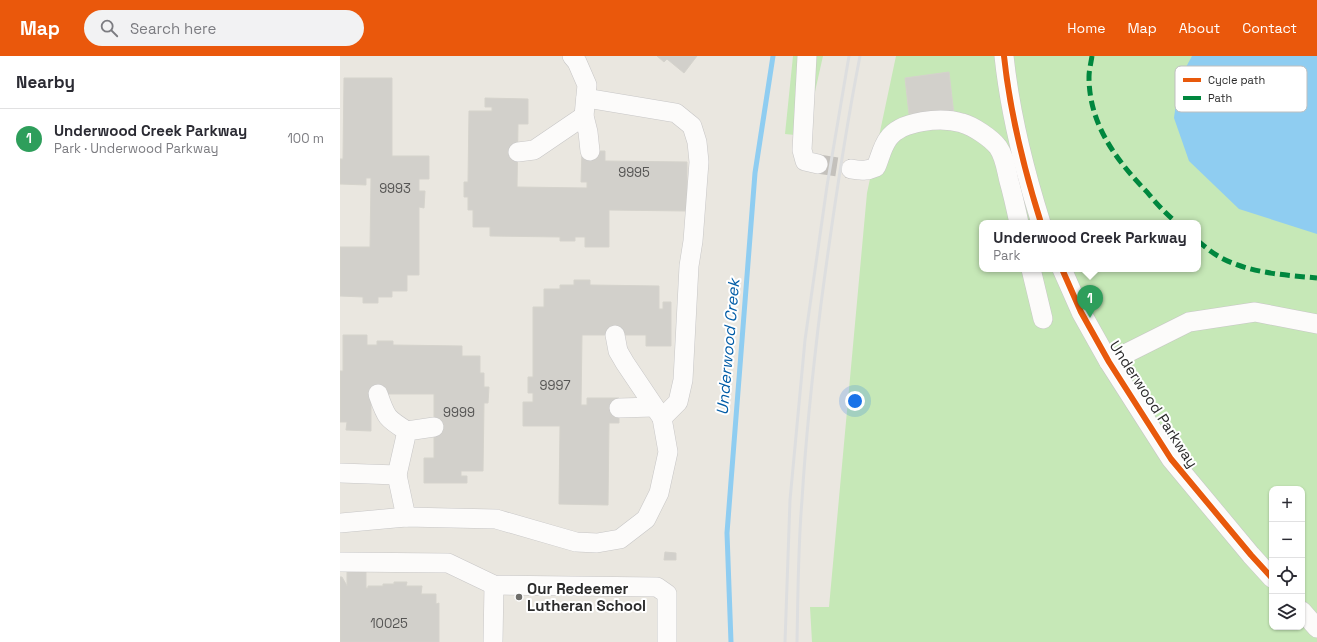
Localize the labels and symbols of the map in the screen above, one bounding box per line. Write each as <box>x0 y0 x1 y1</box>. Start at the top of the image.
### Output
legend <box>1175 66 1307 112</box>
text: Cycle path <box>1208 73 1265 87</box>
text: Path <box>1208 91 1232 105</box>
house number: 9995 <box>618 164 650 181</box>
house number: 9993 <box>379 180 411 197</box>
water label: Underwood Creek <box>712 276 745 416</box>
pin: 1 <box>1077 285 1103 318</box>
street label: Underwood Parkway <box>1106 337 1202 471</box>
house number: 9997 <box>540 377 570 394</box>
your location <box>845 391 865 411</box>
house number: 9999 <box>443 404 475 421</box>
place label: Our Redeemer Lutheran School <box>527 579 646 615</box>
marker: Our Redeemer Lutheran School <box>514 592 524 602</box>
house number: 10025 <box>370 615 408 632</box>

